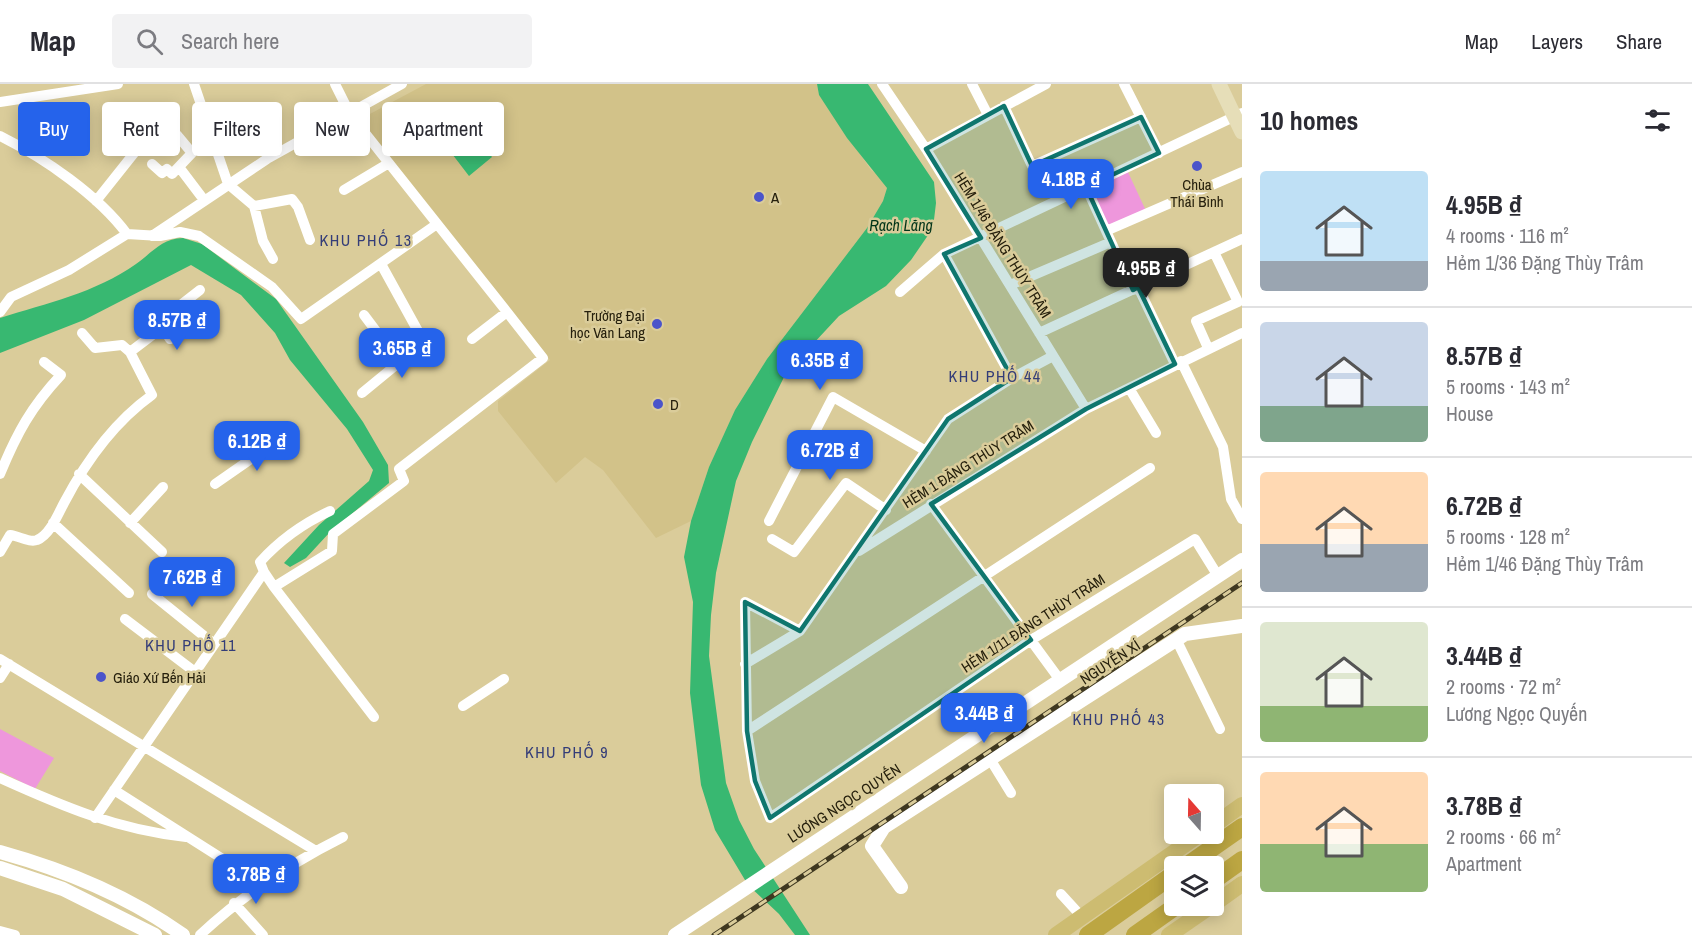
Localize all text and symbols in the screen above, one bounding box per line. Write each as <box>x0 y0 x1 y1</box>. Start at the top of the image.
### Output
search box <box>112 14 532 68</box>
text: Map <box>30 22 76 60</box>
icon: search <box>133 25 166 58</box>
text: Search here <box>181 26 279 56</box>
text: Map <box>1465 27 1498 56</box>
text: Layers <box>1531 27 1583 56</box>
text: Share <box>1616 27 1662 56</box>
chip: Buy <box>18 102 90 156</box>
chip: Rent <box>102 102 180 156</box>
chip: Filters <box>192 102 282 156</box>
chip: New <box>294 102 370 156</box>
chip: Apartment <box>382 102 504 156</box>
text: 10 homes <box>1260 103 1358 138</box>
icon: filters <box>1641 104 1674 137</box>
pin: 4.18B ₫ <box>1016 159 1126 210</box>
marker: Chùa Thái Bình <box>1190 159 1204 173</box>
text: 4.18B ₫ <box>1042 165 1100 192</box>
street label: HẺM 1/46 ĐẶNG THÙY TRÂM <box>950 168 1056 322</box>
place label: Chùa Thái Bình <box>1170 174 1224 212</box>
place label: A <box>770 187 780 208</box>
text: 4.95B ₫ <box>1446 187 1522 222</box>
marker: A <box>752 190 766 204</box>
icon: home <box>1308 195 1380 267</box>
water label: Rạch Lăng <box>869 214 933 236</box>
text: 4 rooms · 116 m² <box>1446 222 1569 249</box>
district label: KHU PHỐ 13 <box>319 229 413 251</box>
pin: 4.95B ₫ <box>1091 248 1201 299</box>
text: Hẻm 1/36 Đặng Thùy Trâm <box>1446 249 1644 276</box>
text: 4.95B ₫ <box>1117 254 1175 281</box>
pin: 8.57B ₫ <box>122 300 232 351</box>
place label: Trường Đại học Văn Lang <box>570 305 645 343</box>
text: 8.57B ₫ <box>148 306 206 333</box>
marker: Trường Đại học Văn Lang <box>650 317 664 331</box>
pin: 3.65B ₫ <box>347 328 457 379</box>
text: 3.65B ₫ <box>373 334 431 361</box>
text: 8.57B ₫ <box>1446 338 1522 373</box>
pin: 6.35B ₫ <box>765 340 875 391</box>
text: 6.35B ₫ <box>791 346 849 373</box>
icon: home <box>1308 346 1380 418</box>
district label: KHU PHỐ 44 <box>948 365 1042 387</box>
text: 5 rooms · 143 m² <box>1446 373 1570 400</box>
place label: D <box>670 394 679 415</box>
marker: D <box>651 397 665 411</box>
text: House <box>1446 400 1493 427</box>
street label: HẺM 1 ĐẶNG THÙY TRÂM <box>898 415 1038 513</box>
pin: 6.12B ₫ <box>202 421 312 472</box>
text: 6.12B ₫ <box>228 427 286 454</box>
pin: 6.72B ₫ <box>775 430 885 481</box>
text: 6.72B ₫ <box>801 436 859 463</box>
text: 6.72B ₫ <box>1446 488 1522 523</box>
icon: home <box>1308 496 1380 568</box>
text: 5 rooms · 128 m² <box>1446 523 1570 550</box>
text: Hẻm 1/46 Đặng Thùy Trâm <box>1446 550 1644 577</box>
pin: 7.62B ₫ <box>137 557 247 608</box>
text: 7.62B ₫ <box>163 563 221 590</box>
street label: HẺM 1/11 ĐẶNG THÙY TRÂM <box>957 569 1109 677</box>
district label: KHU PHỐ 11 <box>145 634 237 656</box>
street label: NGUYỄN XÍ <box>1076 634 1145 689</box>
text: 3.44B ₫ <box>1446 638 1522 673</box>
icon: home <box>1308 646 1380 718</box>
place label: Giáo Xứ Bến Hải <box>113 667 206 688</box>
marker: Giáo Xứ Bến Hải <box>94 670 108 684</box>
text: 2 rooms · 72 m² <box>1446 673 1561 700</box>
pin: 3.44B ₫ <box>929 693 1039 744</box>
text: 3.44B ₫ <box>955 699 1013 726</box>
text: Lương Ngọc Quyến <box>1446 700 1587 727</box>
district label: KHU PHỐ 43 <box>1072 708 1166 730</box>
district label: KHU PHỐ 9 <box>525 741 609 763</box>
street label: LƯƠNG NGỌC QUYẾN <box>783 758 905 848</box>
north arrow <box>1164 784 1224 844</box>
map controls <box>1164 784 1224 916</box>
text: 3.78B ₫ <box>1446 788 1522 823</box>
icon: home <box>1308 796 1380 868</box>
text: 2 rooms · 66 m² <box>1446 823 1561 850</box>
text: Apartment <box>1446 850 1522 877</box>
pin: 3.78B ₫ <box>201 854 311 905</box>
button: layers <box>1164 856 1224 916</box>
text: 3.78B ₫ <box>227 860 285 887</box>

